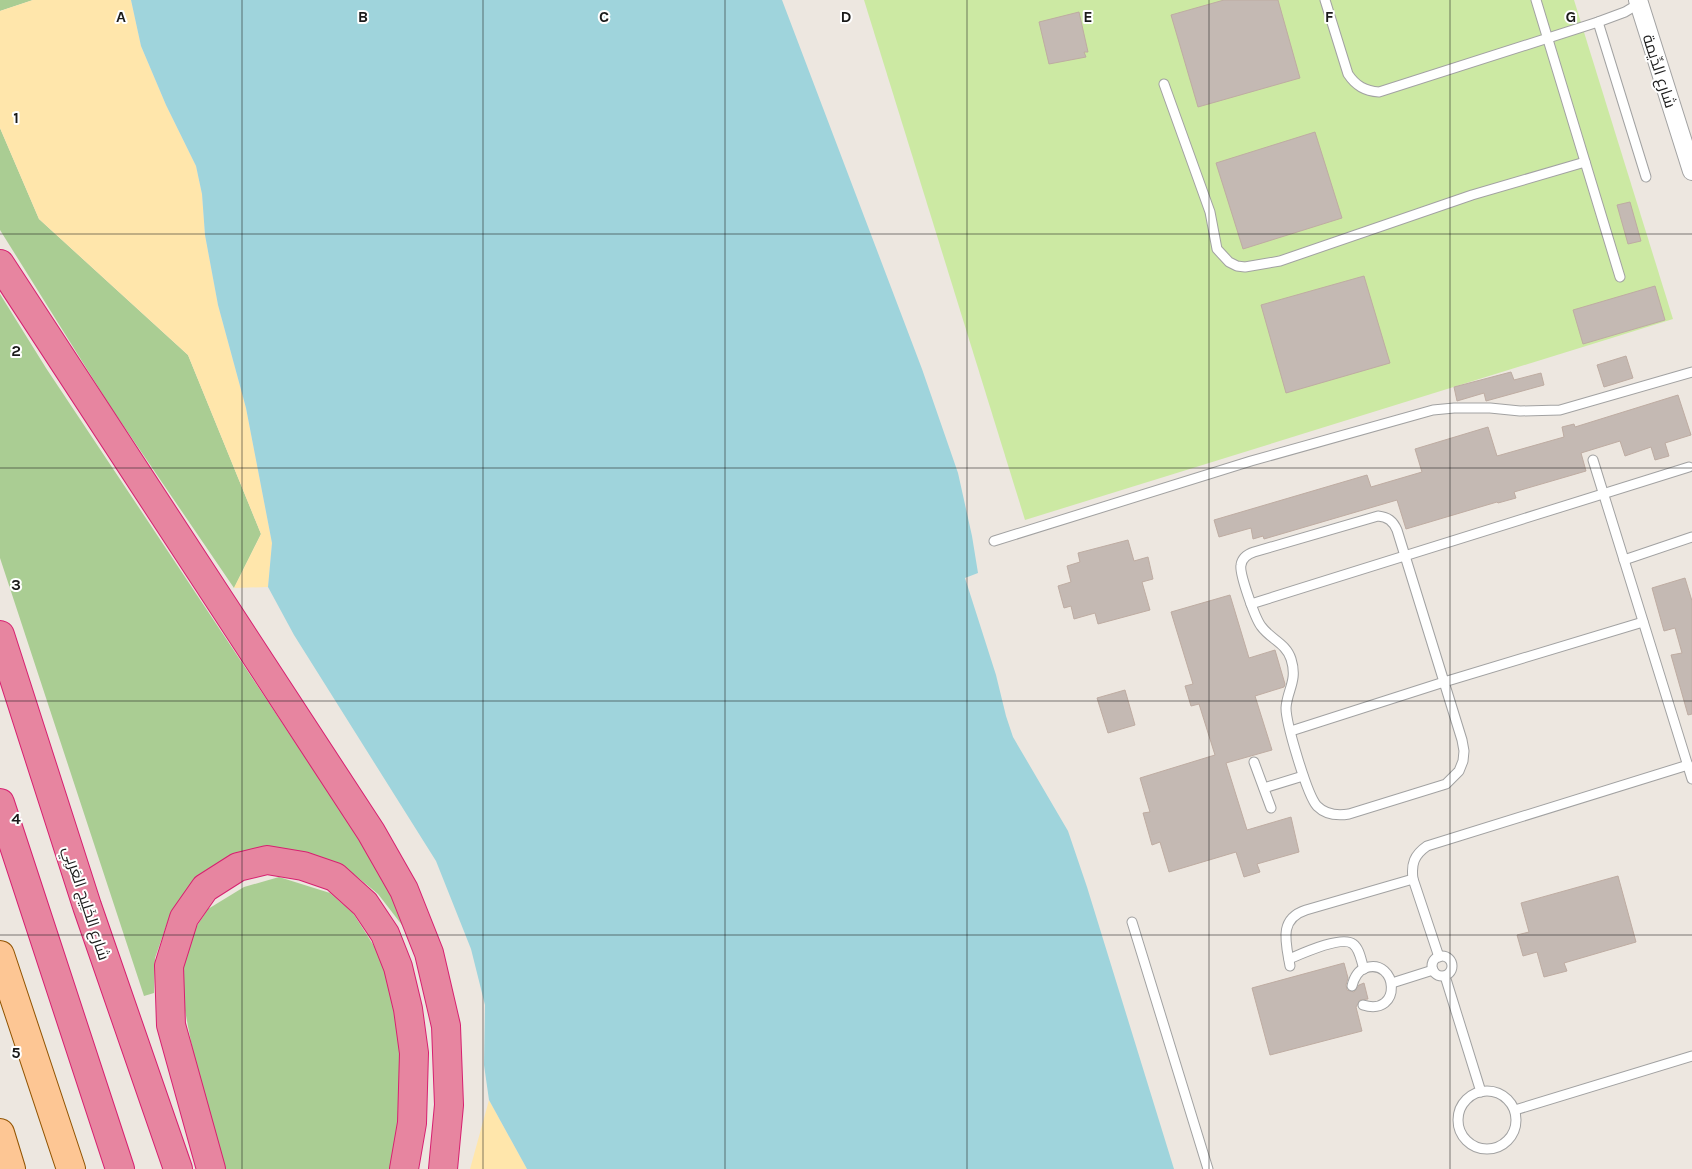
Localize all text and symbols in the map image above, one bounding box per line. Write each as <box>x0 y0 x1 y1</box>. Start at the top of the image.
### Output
text: A <box>116 7 126 26</box>
text: B <box>358 7 368 26</box>
text: C <box>599 7 609 26</box>
text: D <box>841 7 852 26</box>
text: E <box>1083 7 1093 26</box>
text: F <box>1325 7 1334 26</box>
text: G <box>1566 7 1576 26</box>
street label: شارع الدِّيمة <box>1637 32 1680 111</box>
text: 1 <box>13 108 19 127</box>
text: 2 <box>11 341 21 360</box>
text: 3 <box>11 575 21 594</box>
text: 4 <box>11 809 21 828</box>
street label: شارع الخَلِيج العَربِي <box>55 844 114 964</box>
text: 5 <box>11 1043 21 1062</box>

